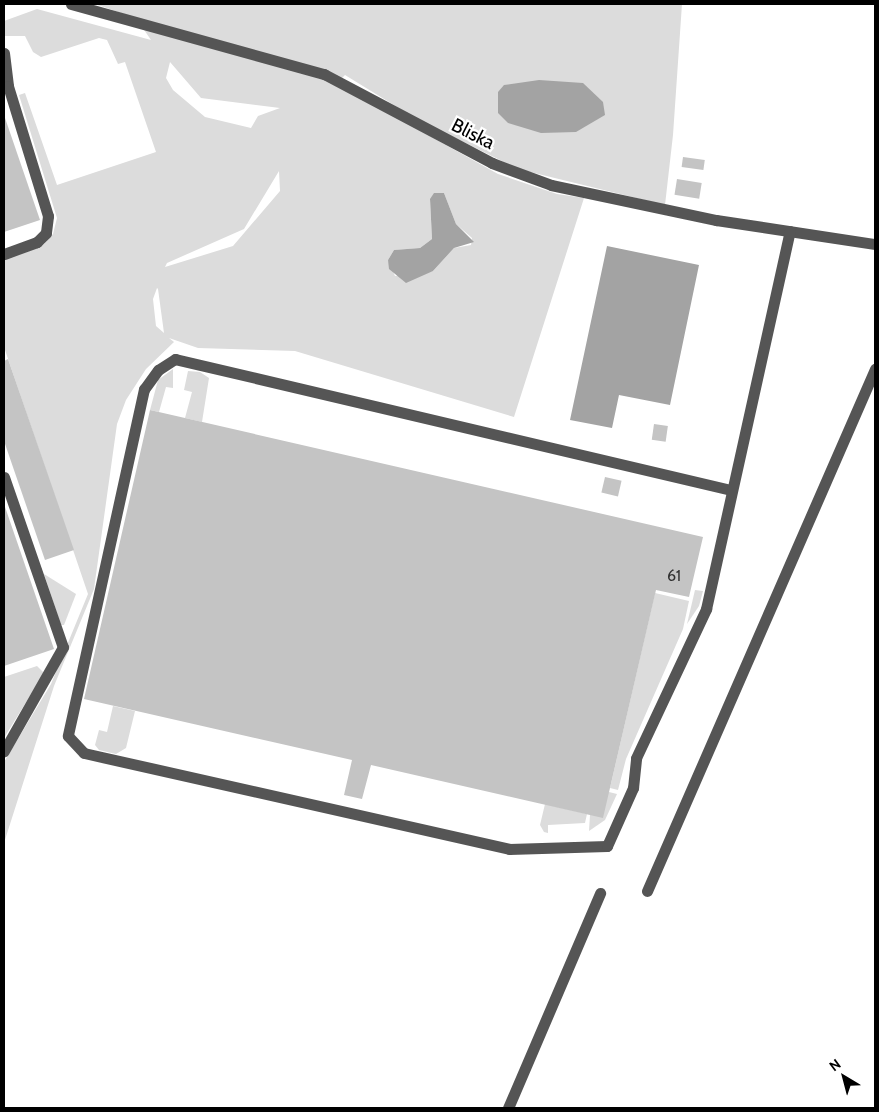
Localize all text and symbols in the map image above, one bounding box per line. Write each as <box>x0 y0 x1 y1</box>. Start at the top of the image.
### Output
street label: Bliska <box>448 114 498 154</box>
house number: 61 <box>667 566 681 586</box>
north arrow <box>819 1052 869 1102</box>
text: N <box>826 1055 844 1075</box>

